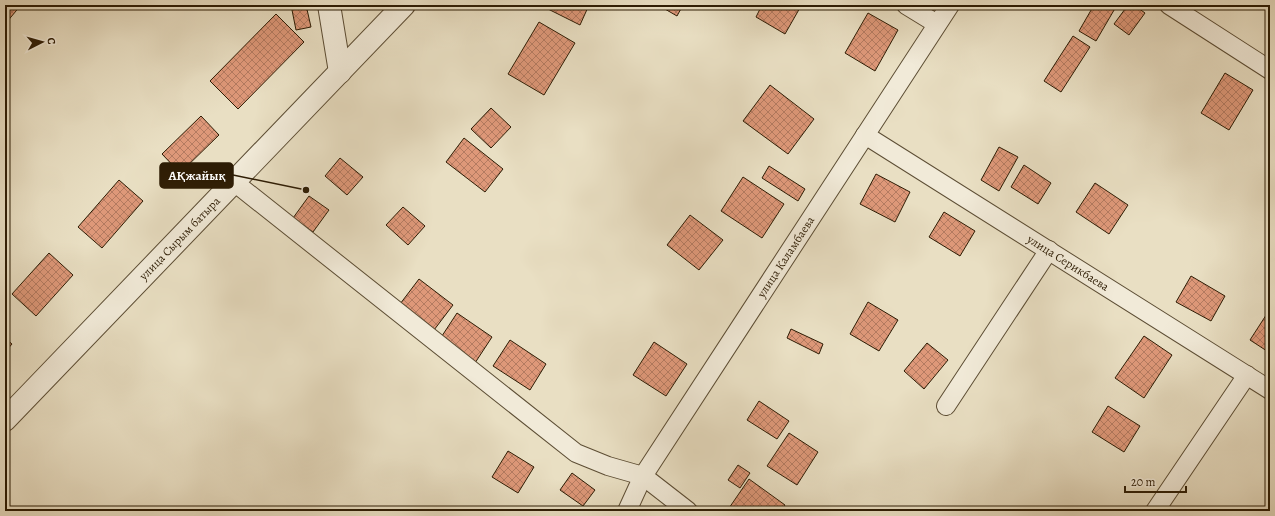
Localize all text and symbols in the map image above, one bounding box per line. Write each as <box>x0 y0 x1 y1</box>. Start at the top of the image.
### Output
north arrow <box>22 22 62 62</box>
text: С <box>44 37 59 45</box>
callout: АҚжайық <box>160 163 233 188</box>
text: АҚжайық <box>167 167 226 184</box>
street label: улица Сырым батыра <box>135 193 224 284</box>
street label: улица Каламбаева <box>753 213 819 302</box>
street label: улица Серикбаева <box>1023 231 1113 295</box>
scale bar <box>1125 468 1186 494</box>
text: 20 m <box>1131 474 1155 490</box>

